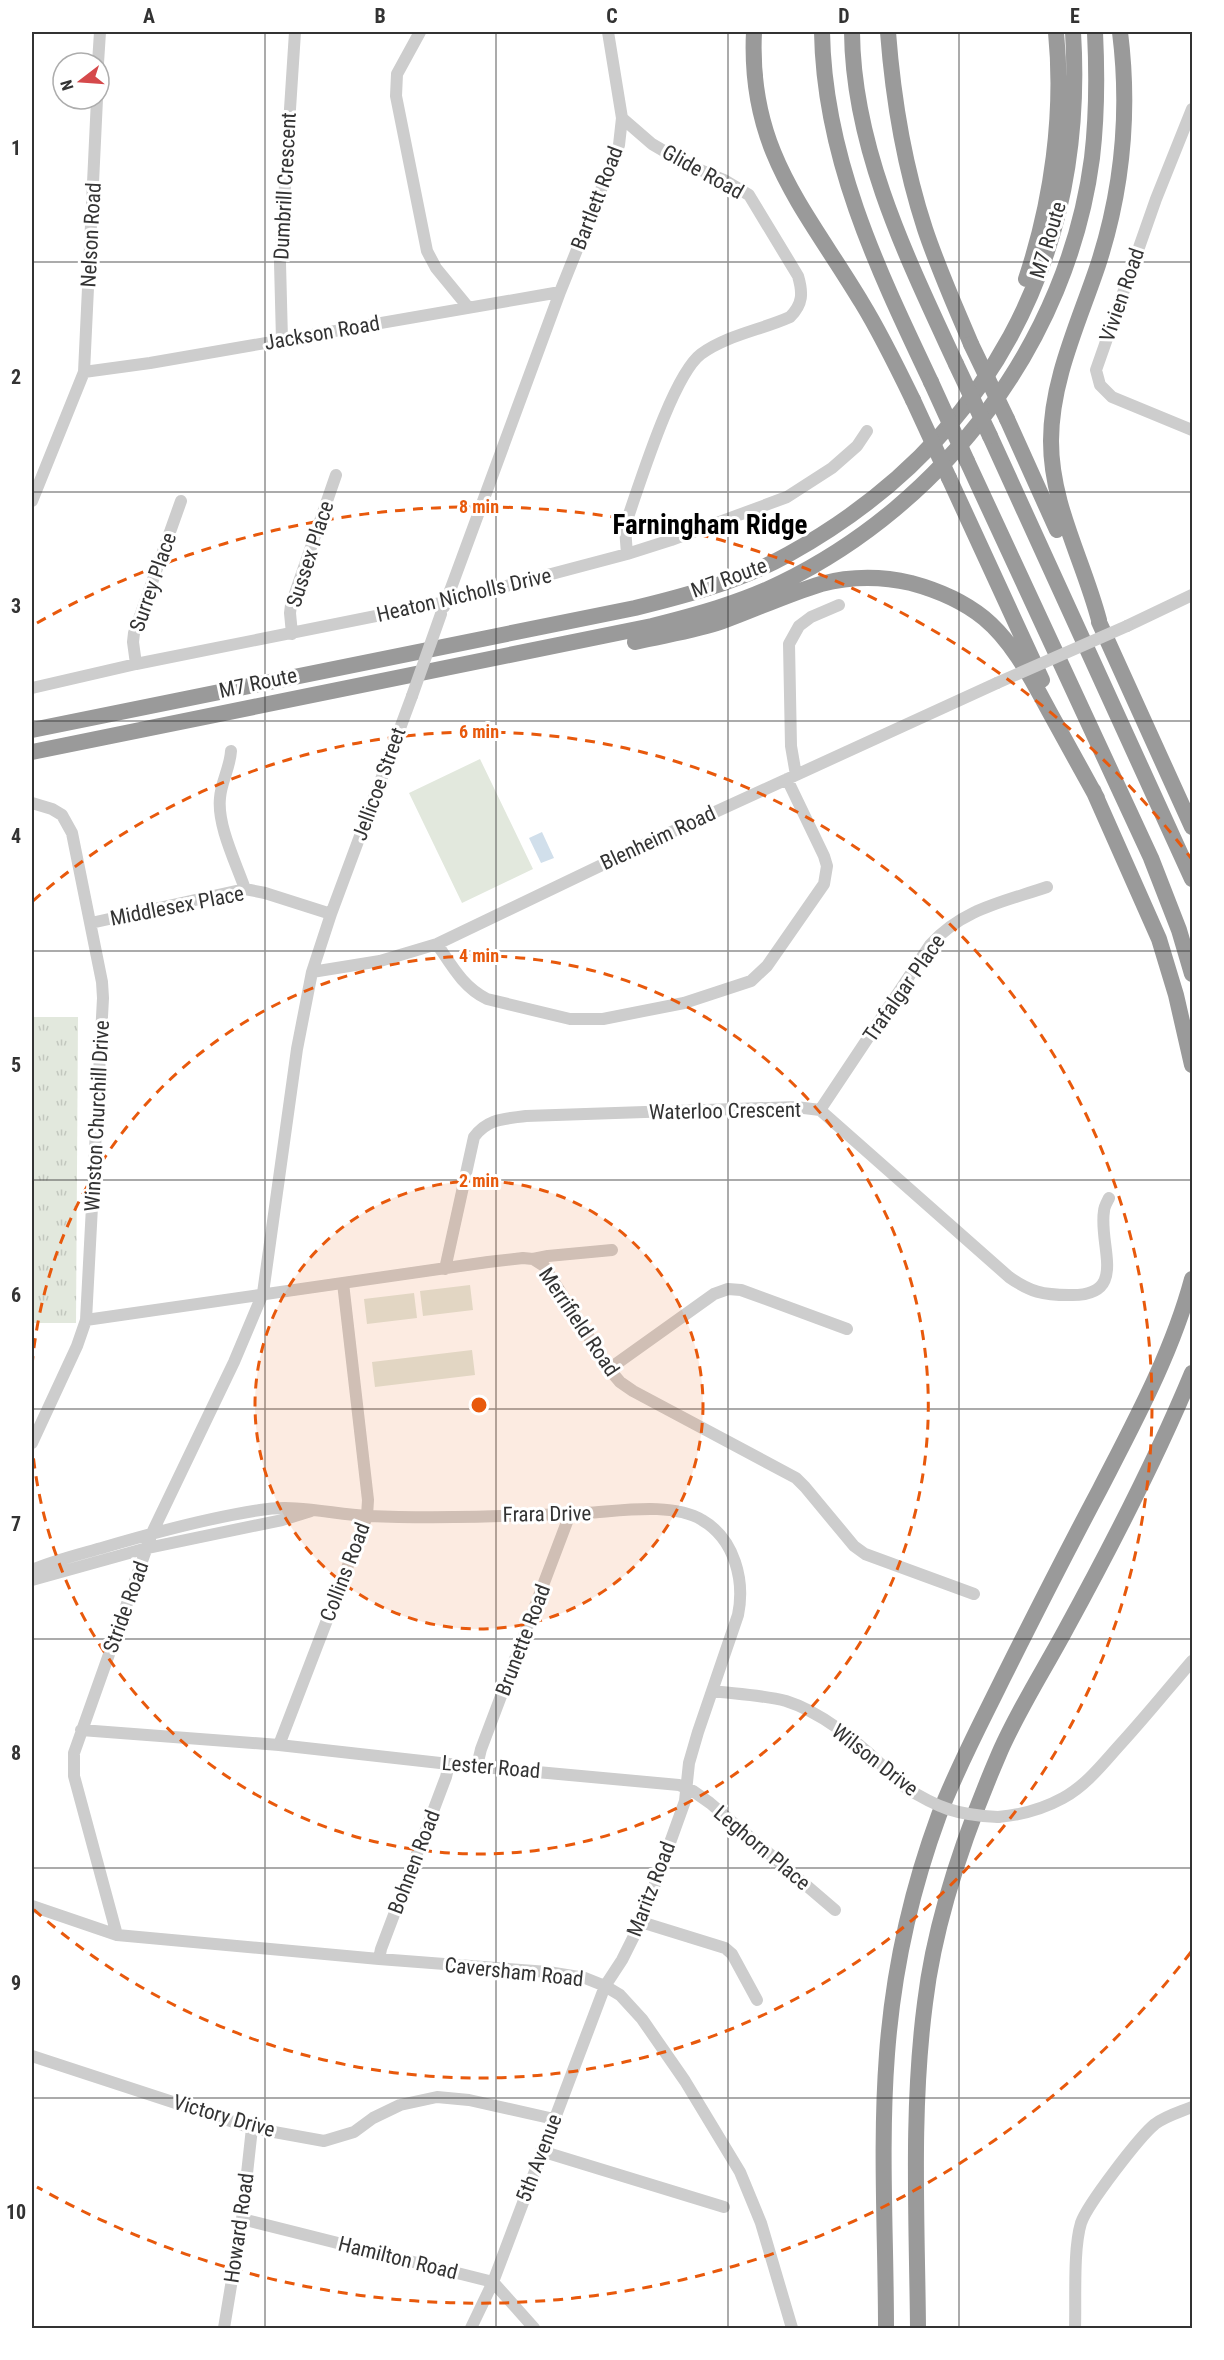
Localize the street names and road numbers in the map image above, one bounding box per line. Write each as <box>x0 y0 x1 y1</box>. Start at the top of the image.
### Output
street label: Dumbrill Crescent <box>269 112 301 260</box>
street label: Glide Road <box>658 140 748 204</box>
street label: Bartlett Road <box>566 143 628 253</box>
street label: Nelson Road <box>76 182 106 288</box>
street label: M7 Route <box>1025 199 1071 281</box>
street label: Vivien Road <box>1095 245 1149 345</box>
street label: Jackson Road <box>262 311 382 355</box>
street label: Sussex Place <box>282 498 338 610</box>
street label: Surrey Place <box>125 529 181 635</box>
street label: M7 Route <box>688 553 770 603</box>
street label: Heaton Nicholls Drive <box>374 563 554 627</box>
street label: M7 Route <box>217 663 299 703</box>
street label: Jellicoe Street <box>347 724 411 844</box>
street label: Blenheim Road <box>597 801 719 875</box>
street label: Middlesex Place <box>108 881 246 931</box>
street label: Trafalgar Place <box>858 930 950 1046</box>
street label: Winston Churchill Drive <box>80 1020 114 1212</box>
street label: Waterloo Crescent <box>649 1098 801 1124</box>
street label: Merrifield Road <box>534 1263 624 1381</box>
street label: Frara Drive <box>502 1501 592 1527</box>
street label: Collins Road <box>315 1519 375 1625</box>
street label: Stride Road <box>98 1558 154 1656</box>
street label: Brunette Road <box>491 1581 555 1699</box>
street label: Wilson Drive <box>827 1719 923 1801</box>
street label: Lester Road <box>441 1751 541 1783</box>
street label: Leghorn Place <box>709 1801 815 1895</box>
street label: Bohnen Road <box>383 1807 445 1917</box>
street label: Maritz Road <box>622 1838 680 1940</box>
street label: Caversham Road <box>443 1953 585 1991</box>
street label: Victory Drive <box>170 2090 278 2142</box>
street label: 5th Avenue <box>511 2111 567 2205</box>
street label: Howard Road <box>219 2171 259 2285</box>
street label: Hamilton Road <box>336 2232 460 2284</box>

